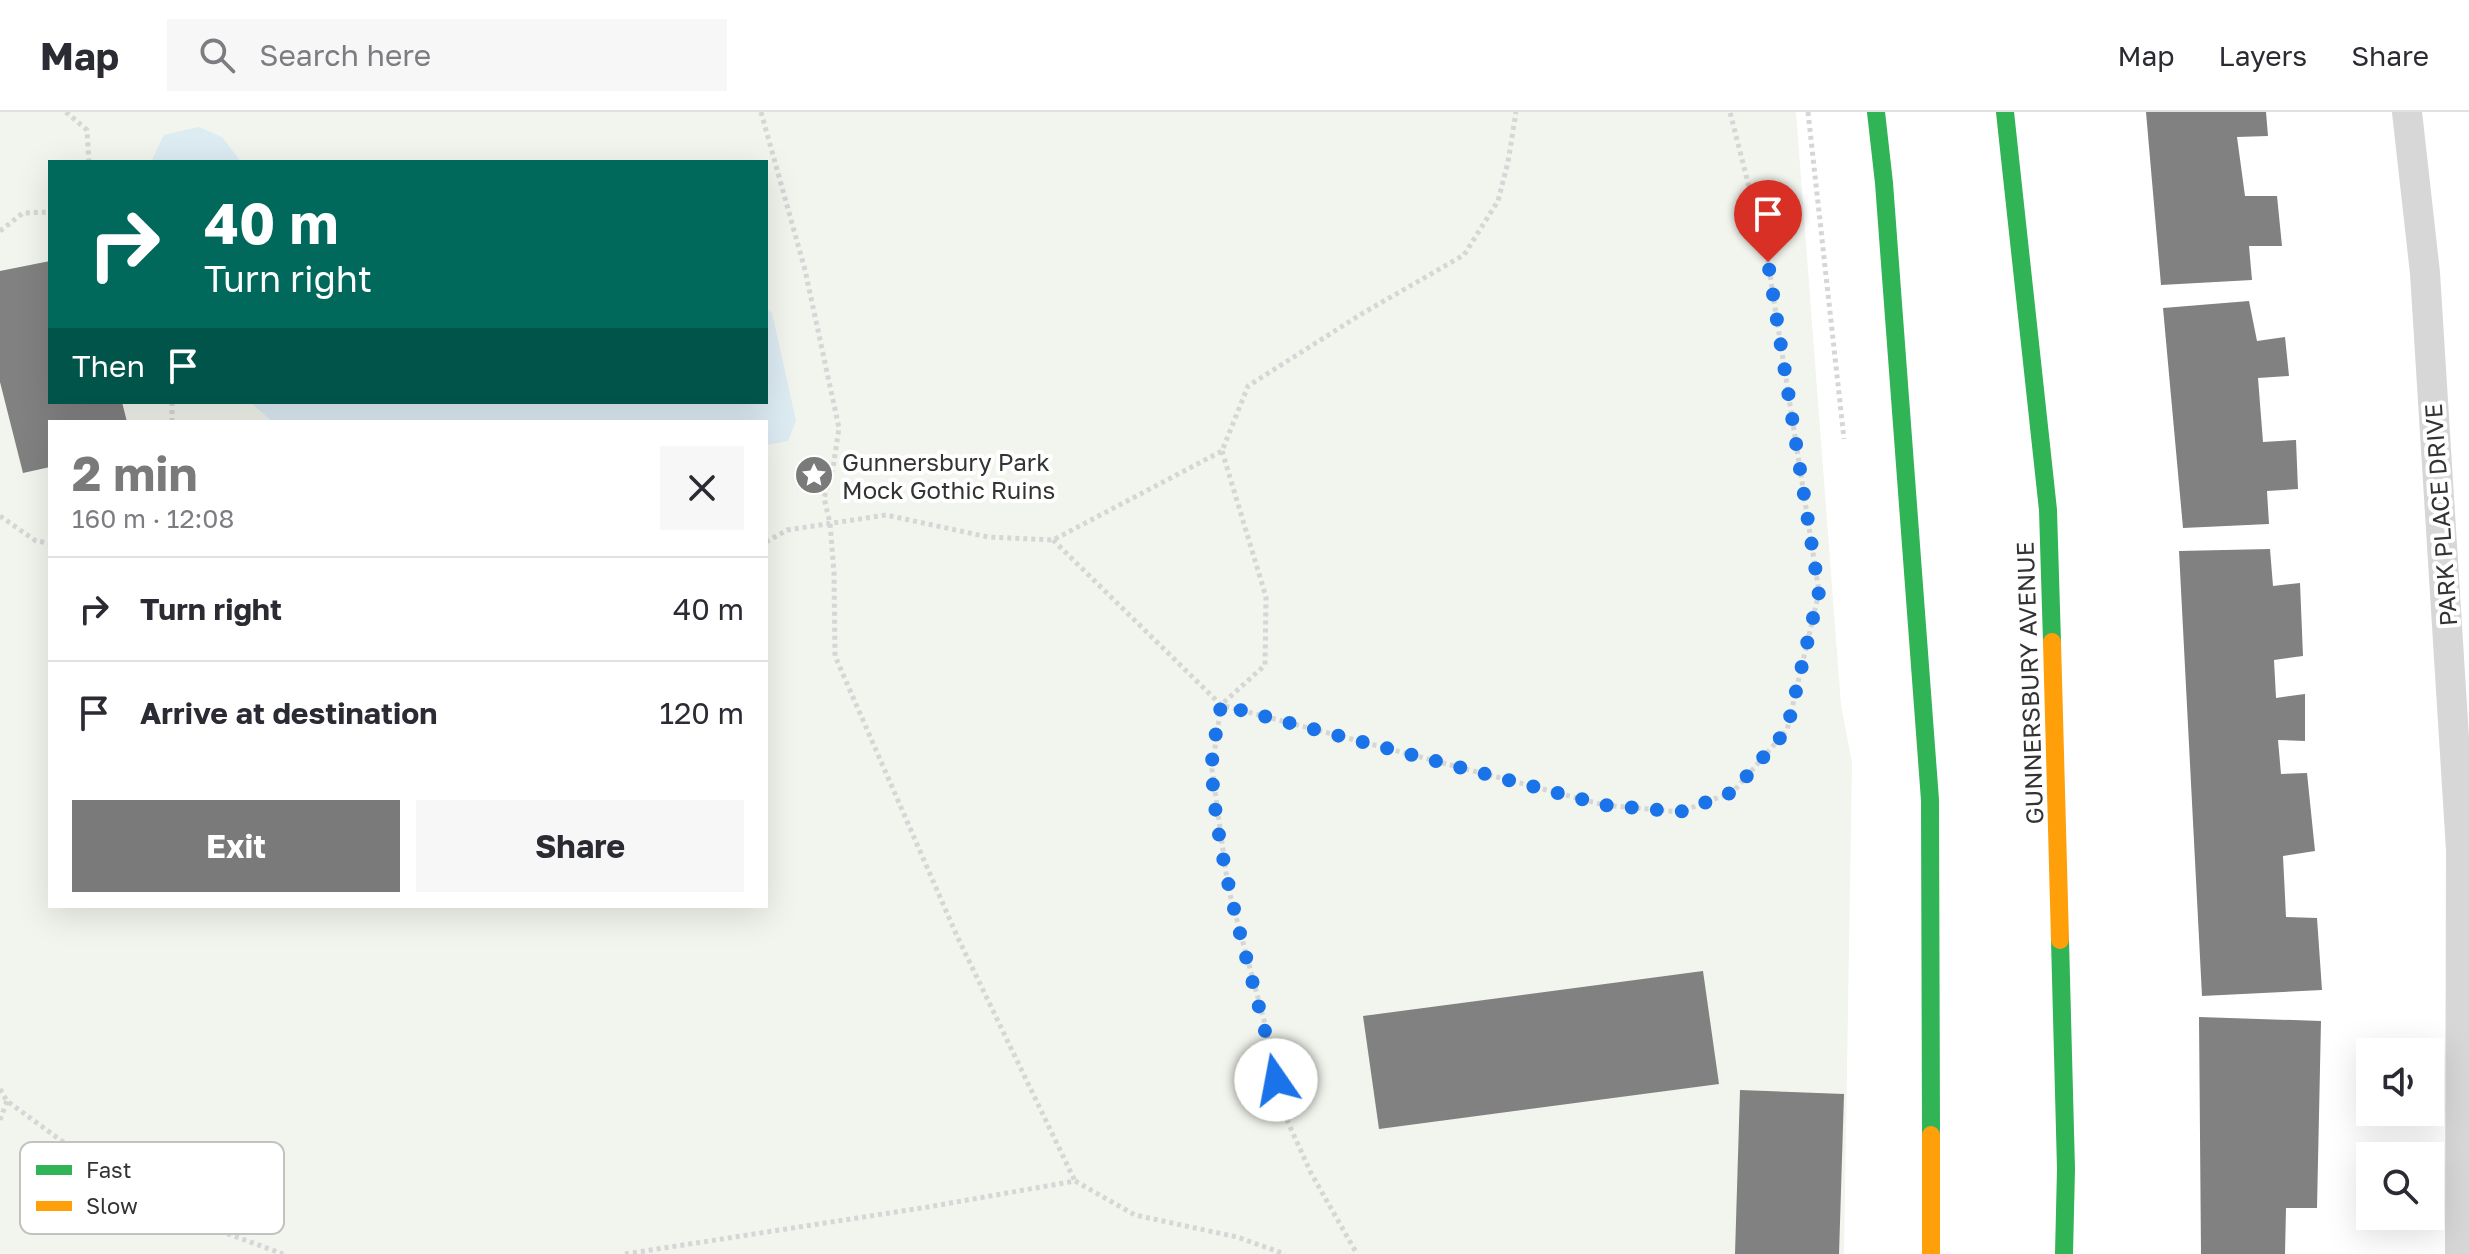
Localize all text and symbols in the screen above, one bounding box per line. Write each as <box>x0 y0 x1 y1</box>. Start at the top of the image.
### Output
search box <box>167 19 727 91</box>
text: Map <box>40 33 119 78</box>
icon: search <box>195 33 239 77</box>
text: Search here <box>259 37 431 73</box>
text: Map <box>2117 39 2175 72</box>
text: Layers <box>2219 39 2307 72</box>
text: Share <box>2351 39 2429 72</box>
pin <box>1734 180 1802 262</box>
text: 40 m <box>204 189 338 256</box>
icon: right <box>72 192 176 296</box>
icon: arrive <box>1746 192 1790 236</box>
text: Turn right <box>204 257 372 300</box>
icon: arrive <box>161 344 205 388</box>
text: Then <box>72 348 145 384</box>
street label: PARK PLACE DRIVE <box>2418 403 2462 627</box>
text: 2 min <box>72 444 197 502</box>
button: close <box>660 446 744 530</box>
place label: Gunnersbury Park Mock Gothic Ruins <box>842 447 1055 504</box>
place icon: Gunnersbury Park Mock Gothic Ruins <box>793 454 835 496</box>
text: 160 m · 12:08 <box>72 503 234 534</box>
street label: GUNNERSBURY AVENUE <box>2010 541 2048 825</box>
icon: right <box>72 587 116 631</box>
text: Turn right <box>140 591 282 627</box>
text: 40 m <box>673 591 744 627</box>
icon: arrive <box>72 691 116 735</box>
text: Arrive at destination <box>140 695 437 731</box>
text: 120 m <box>659 695 744 731</box>
button: Exit <box>72 800 400 892</box>
button: Share <box>416 800 744 892</box>
position arrow <box>1234 1038 1318 1122</box>
map controls <box>2356 1038 2444 1230</box>
button: sound <box>2356 1038 2444 1126</box>
legend <box>20 1142 284 1234</box>
button: search <box>2356 1142 2444 1230</box>
text: Fast <box>86 1156 132 1183</box>
text: Slow <box>86 1192 138 1219</box>

